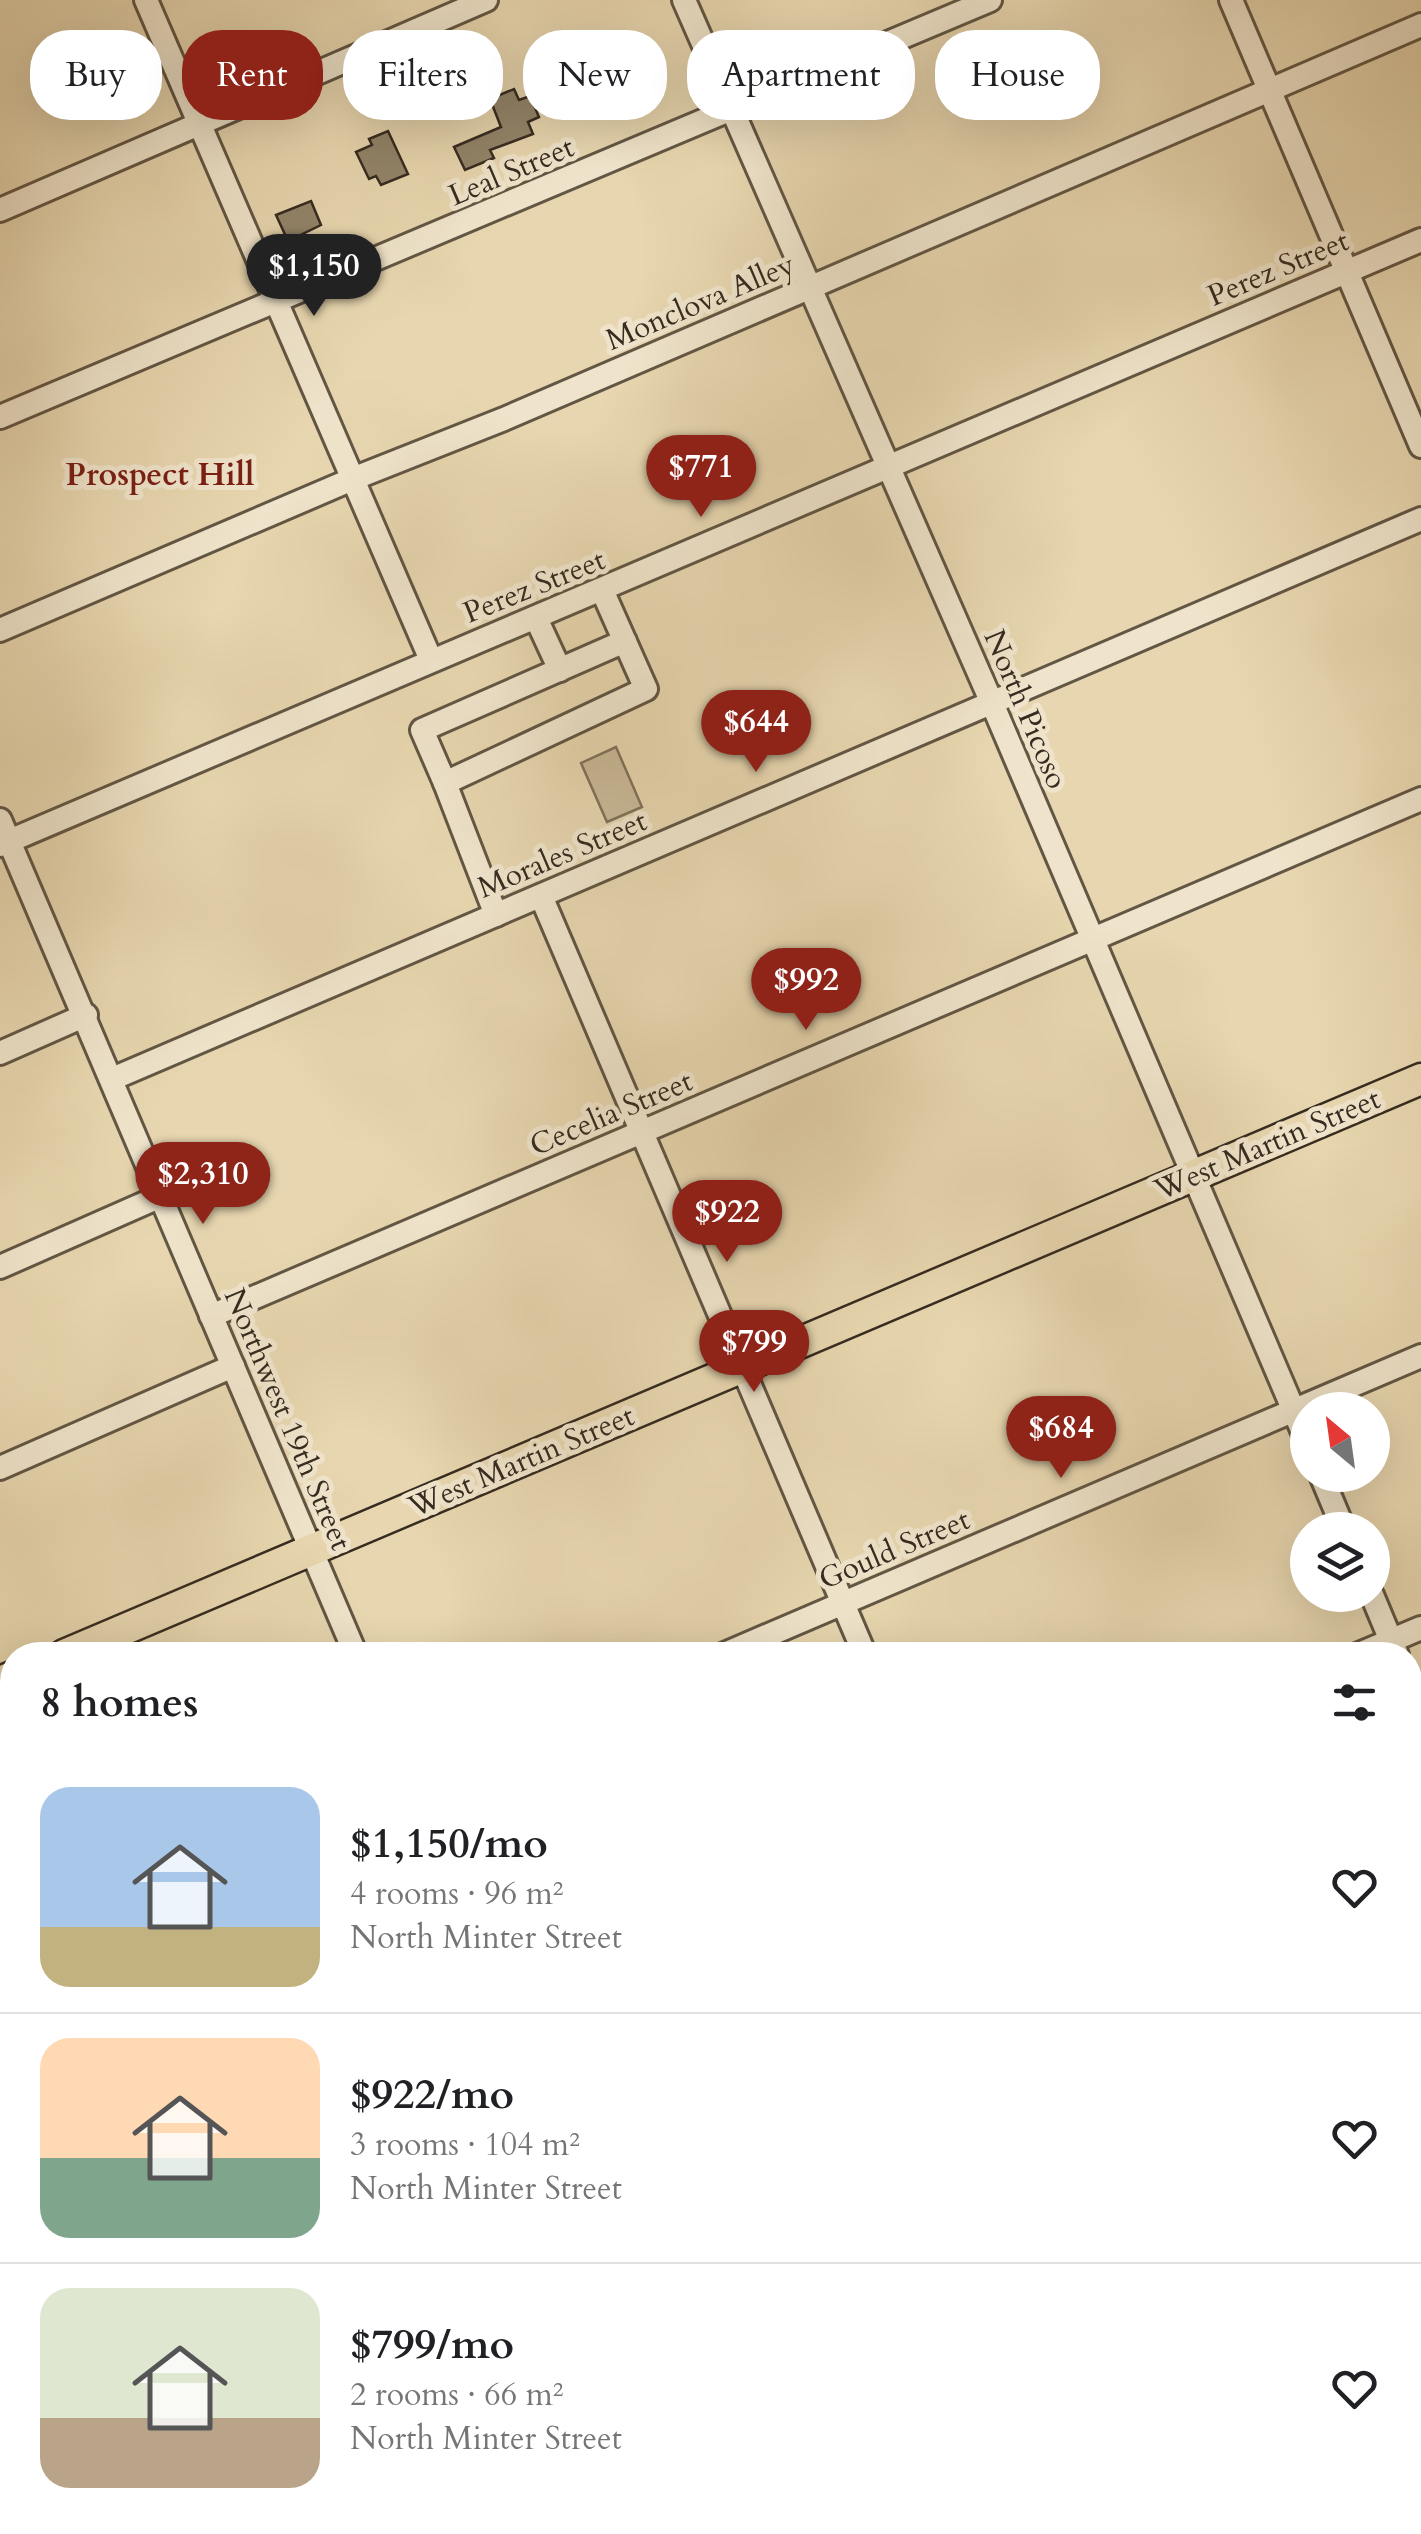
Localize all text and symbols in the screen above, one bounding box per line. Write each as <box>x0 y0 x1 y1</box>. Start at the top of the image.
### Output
chip: Buy <box>30 30 162 120</box>
chip: Rent <box>182 30 323 120</box>
chip: Filters <box>343 30 503 120</box>
chip: New <box>523 30 667 120</box>
chip: Apartment <box>687 30 915 120</box>
chip: House <box>935 30 1100 120</box>
street label: Leal Street <box>442 126 581 216</box>
street label: Perez Street <box>1201 220 1356 317</box>
pin: $1,150 <box>233 234 395 319</box>
text: $1,150 <box>268 244 360 288</box>
street label: Monclova Alley <box>600 244 801 361</box>
pin: $771 <box>642 435 760 520</box>
text: $771 <box>668 445 734 489</box>
district label: Prospect Hill <box>66 453 254 497</box>
street label: Perez Street <box>457 539 612 633</box>
street label: North Picoso <box>974 623 1077 795</box>
pin: $644 <box>697 690 815 775</box>
text: $644 <box>723 700 789 744</box>
street label: Morales Street <box>471 800 653 908</box>
pin: $992 <box>747 948 865 1033</box>
text: $992 <box>773 958 839 1002</box>
street label: Cecelia Street <box>523 1061 699 1166</box>
street label: West Martin Street <box>1147 1078 1387 1211</box>
pin: $2,310 <box>122 1142 284 1227</box>
text: $2,310 <box>157 1152 249 1196</box>
pin: $922 <box>668 1180 786 1265</box>
text: $922 <box>694 1190 760 1234</box>
street label: Northwest 19th Street <box>214 1282 361 1557</box>
pin: $799 <box>695 1310 813 1395</box>
text: $799 <box>721 1320 787 1364</box>
north arrow <box>1290 1392 1390 1492</box>
map controls <box>1290 1392 1390 1612</box>
street label: West Martin Street <box>401 1395 641 1528</box>
pin: $684 <box>1002 1396 1120 1481</box>
text: $684 <box>1028 1406 1094 1450</box>
street label: Gould Street <box>812 1499 976 1600</box>
button: layers <box>1290 1512 1390 1612</box>
text: 8 homes <box>40 1674 198 1731</box>
icon: filters <box>1327 1675 1382 1730</box>
text: $1,150/mo <box>350 1815 548 1872</box>
icon: home <box>120 1827 240 1947</box>
icon: heart <box>1327 1860 1382 1915</box>
text: 4 rooms · 96 m² <box>350 1872 563 1916</box>
text: North Minter Street <box>350 1916 622 1960</box>
text: $922/mo <box>350 2066 514 2123</box>
icon: home <box>120 2078 240 2198</box>
icon: heart <box>1327 2111 1382 2166</box>
text: 3 rooms · 104 m² <box>350 2123 580 2167</box>
text: North Minter Street <box>350 2167 622 2211</box>
text: $799/mo <box>350 2316 514 2373</box>
icon: home <box>120 2328 240 2448</box>
icon: heart <box>1327 2361 1382 2416</box>
text: 2 rooms · 66 m² <box>350 2373 563 2417</box>
text: North Minter Street <box>350 2417 622 2461</box>

